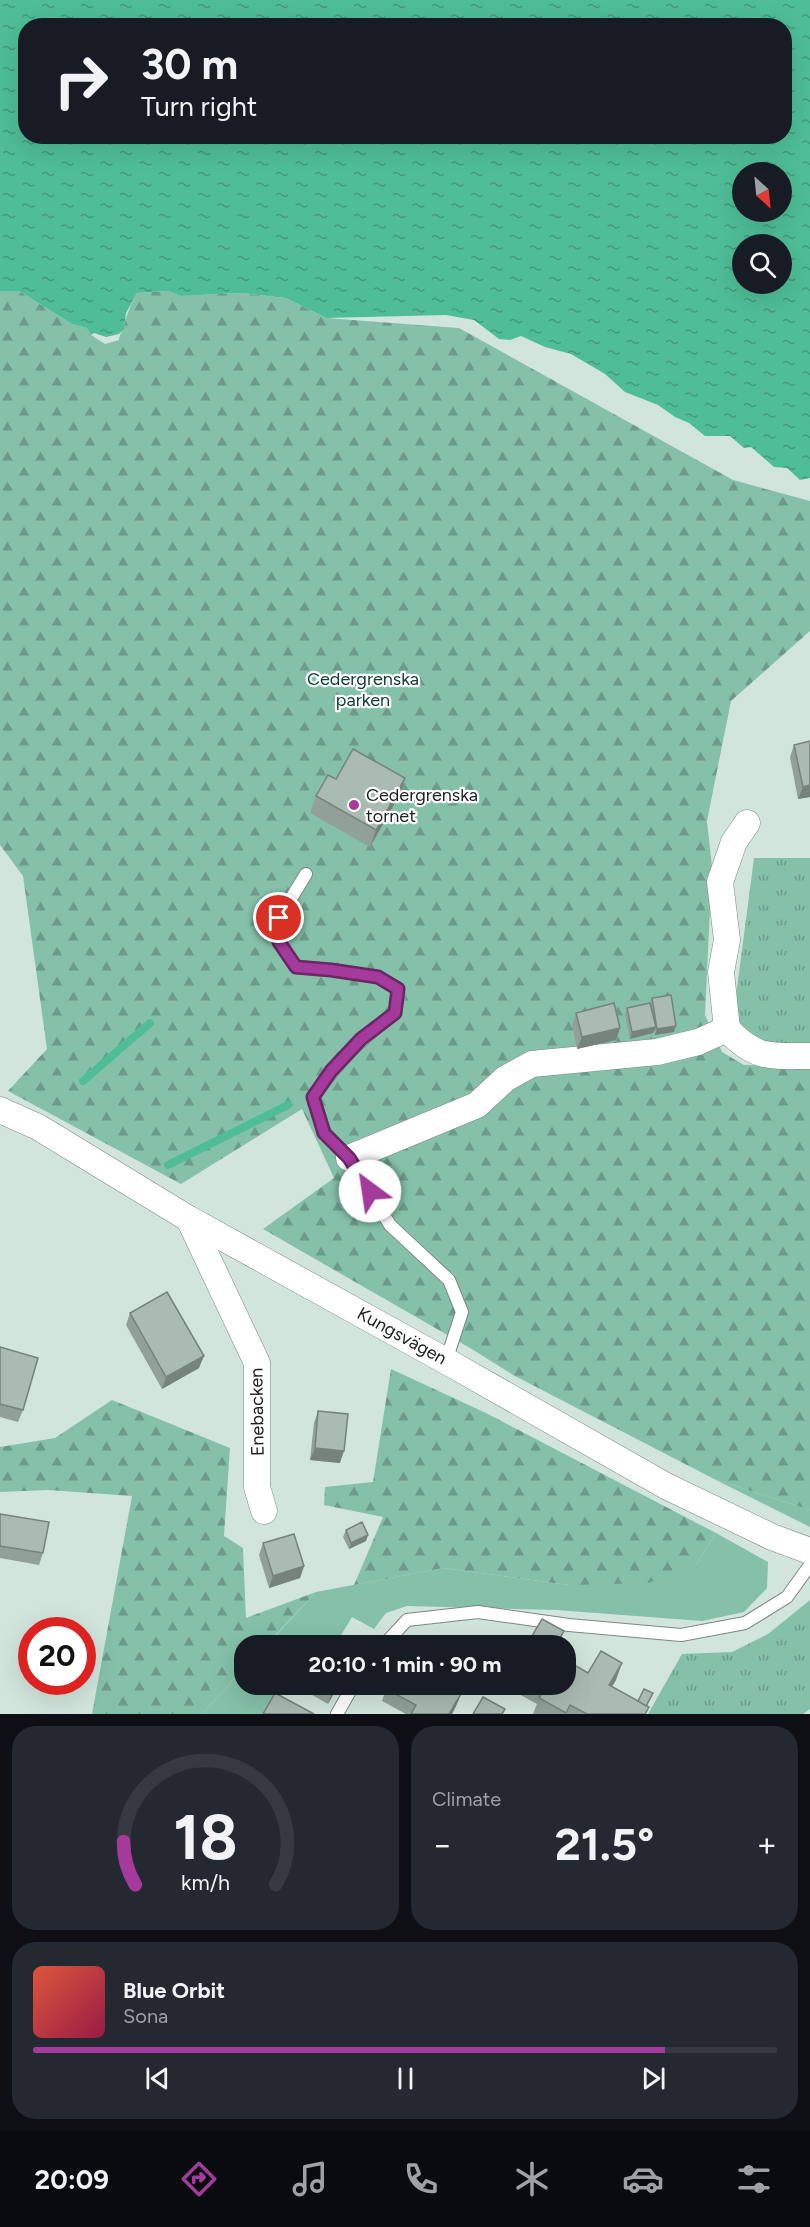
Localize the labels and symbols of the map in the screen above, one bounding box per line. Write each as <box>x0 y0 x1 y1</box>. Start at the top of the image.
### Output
north arrow <box>732 162 792 222</box>
park label: Cedergrenska parken <box>307 668 419 711</box>
place label: Cedergrenska tornet <box>366 784 478 827</box>
marker: Cedergrenska tornet <box>347 798 361 812</box>
pin <box>253 892 304 943</box>
position arrow <box>338 1159 402 1223</box>
street label: Kungsvägen <box>353 1302 451 1370</box>
street label: Enebacken <box>245 1368 269 1456</box>
speed limit sign: 20 <box>18 1617 96 1695</box>

